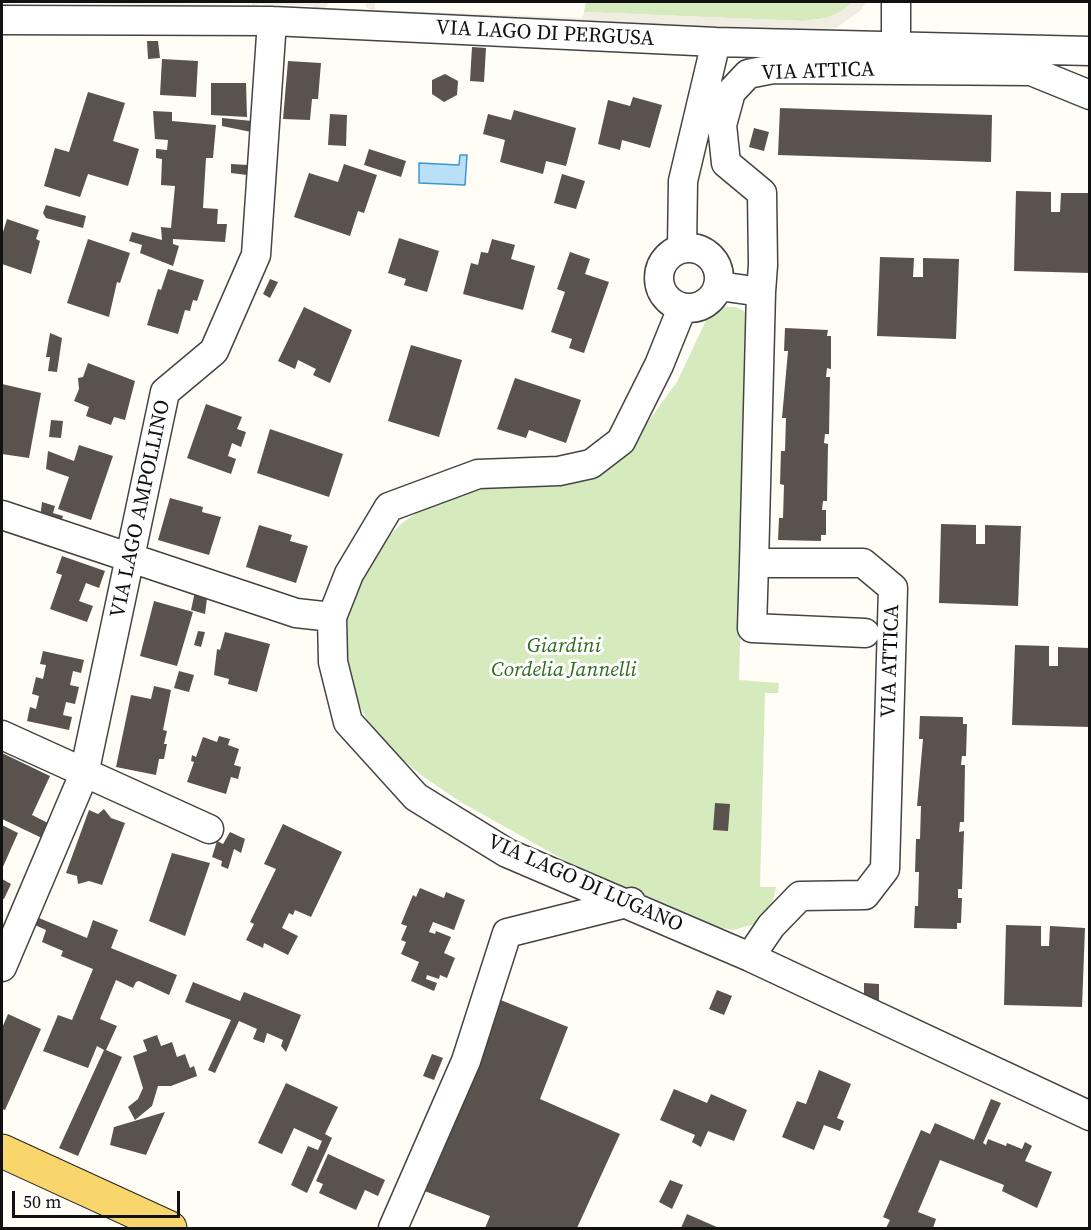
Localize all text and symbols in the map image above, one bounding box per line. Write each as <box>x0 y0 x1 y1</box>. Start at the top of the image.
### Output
street label: VIA LAGO DI PERGUSA <box>435 16 655 52</box>
street label: VIA ATTICA <box>761 57 875 87</box>
street label: VIA LAGO AMPOLLINO <box>106 398 176 620</box>
street label: VIA ATTICA <box>876 604 906 718</box>
park label: Giardini Cordelia Jannelli <box>491 634 637 684</box>
street label: VIA LAGO DI LUGANO <box>483 829 687 939</box>
scale bar <box>15 1179 183 1217</box>
text: 50 m <box>23 1189 61 1214</box>

